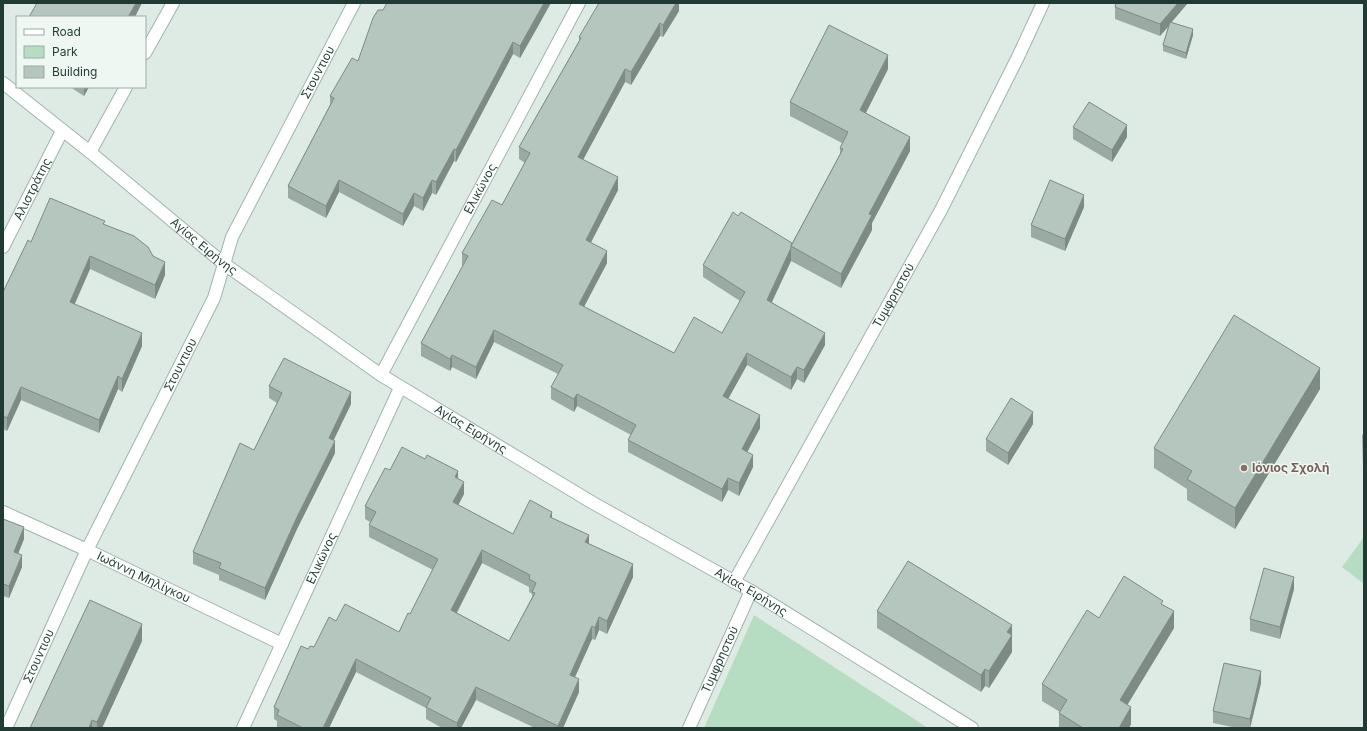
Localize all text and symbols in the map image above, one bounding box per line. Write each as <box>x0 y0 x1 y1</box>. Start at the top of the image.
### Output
legend <box>16 16 146 88</box>
text: Road <box>52 24 81 39</box>
street label: Στουντιου <box>297 43 337 101</box>
text: Park <box>52 44 78 59</box>
text: Building <box>52 64 97 79</box>
street label: Αλιστράτης <box>10 155 54 222</box>
street label: Ελικώνος <box>460 161 499 216</box>
street label: Αγίας Ειρήνης <box>168 214 241 278</box>
street label: Τυμφρηστού <box>869 260 917 330</box>
street label: Στουντιου <box>160 335 200 394</box>
street label: Αγίας Ειρήνης <box>432 401 510 457</box>
place label: Ιόνιος Σχολή <box>1252 460 1329 475</box>
marker: Ιόνιος Σχολή <box>1239 463 1249 473</box>
street label: Ελικώνος <box>303 530 339 586</box>
street label: Ιωάννη Μηλίγκου <box>95 548 193 606</box>
street label: Αγίας Ειρήνης <box>712 564 791 619</box>
street label: Τυμφρηστού <box>698 624 741 695</box>
street label: Στουντιου <box>20 627 57 685</box>

